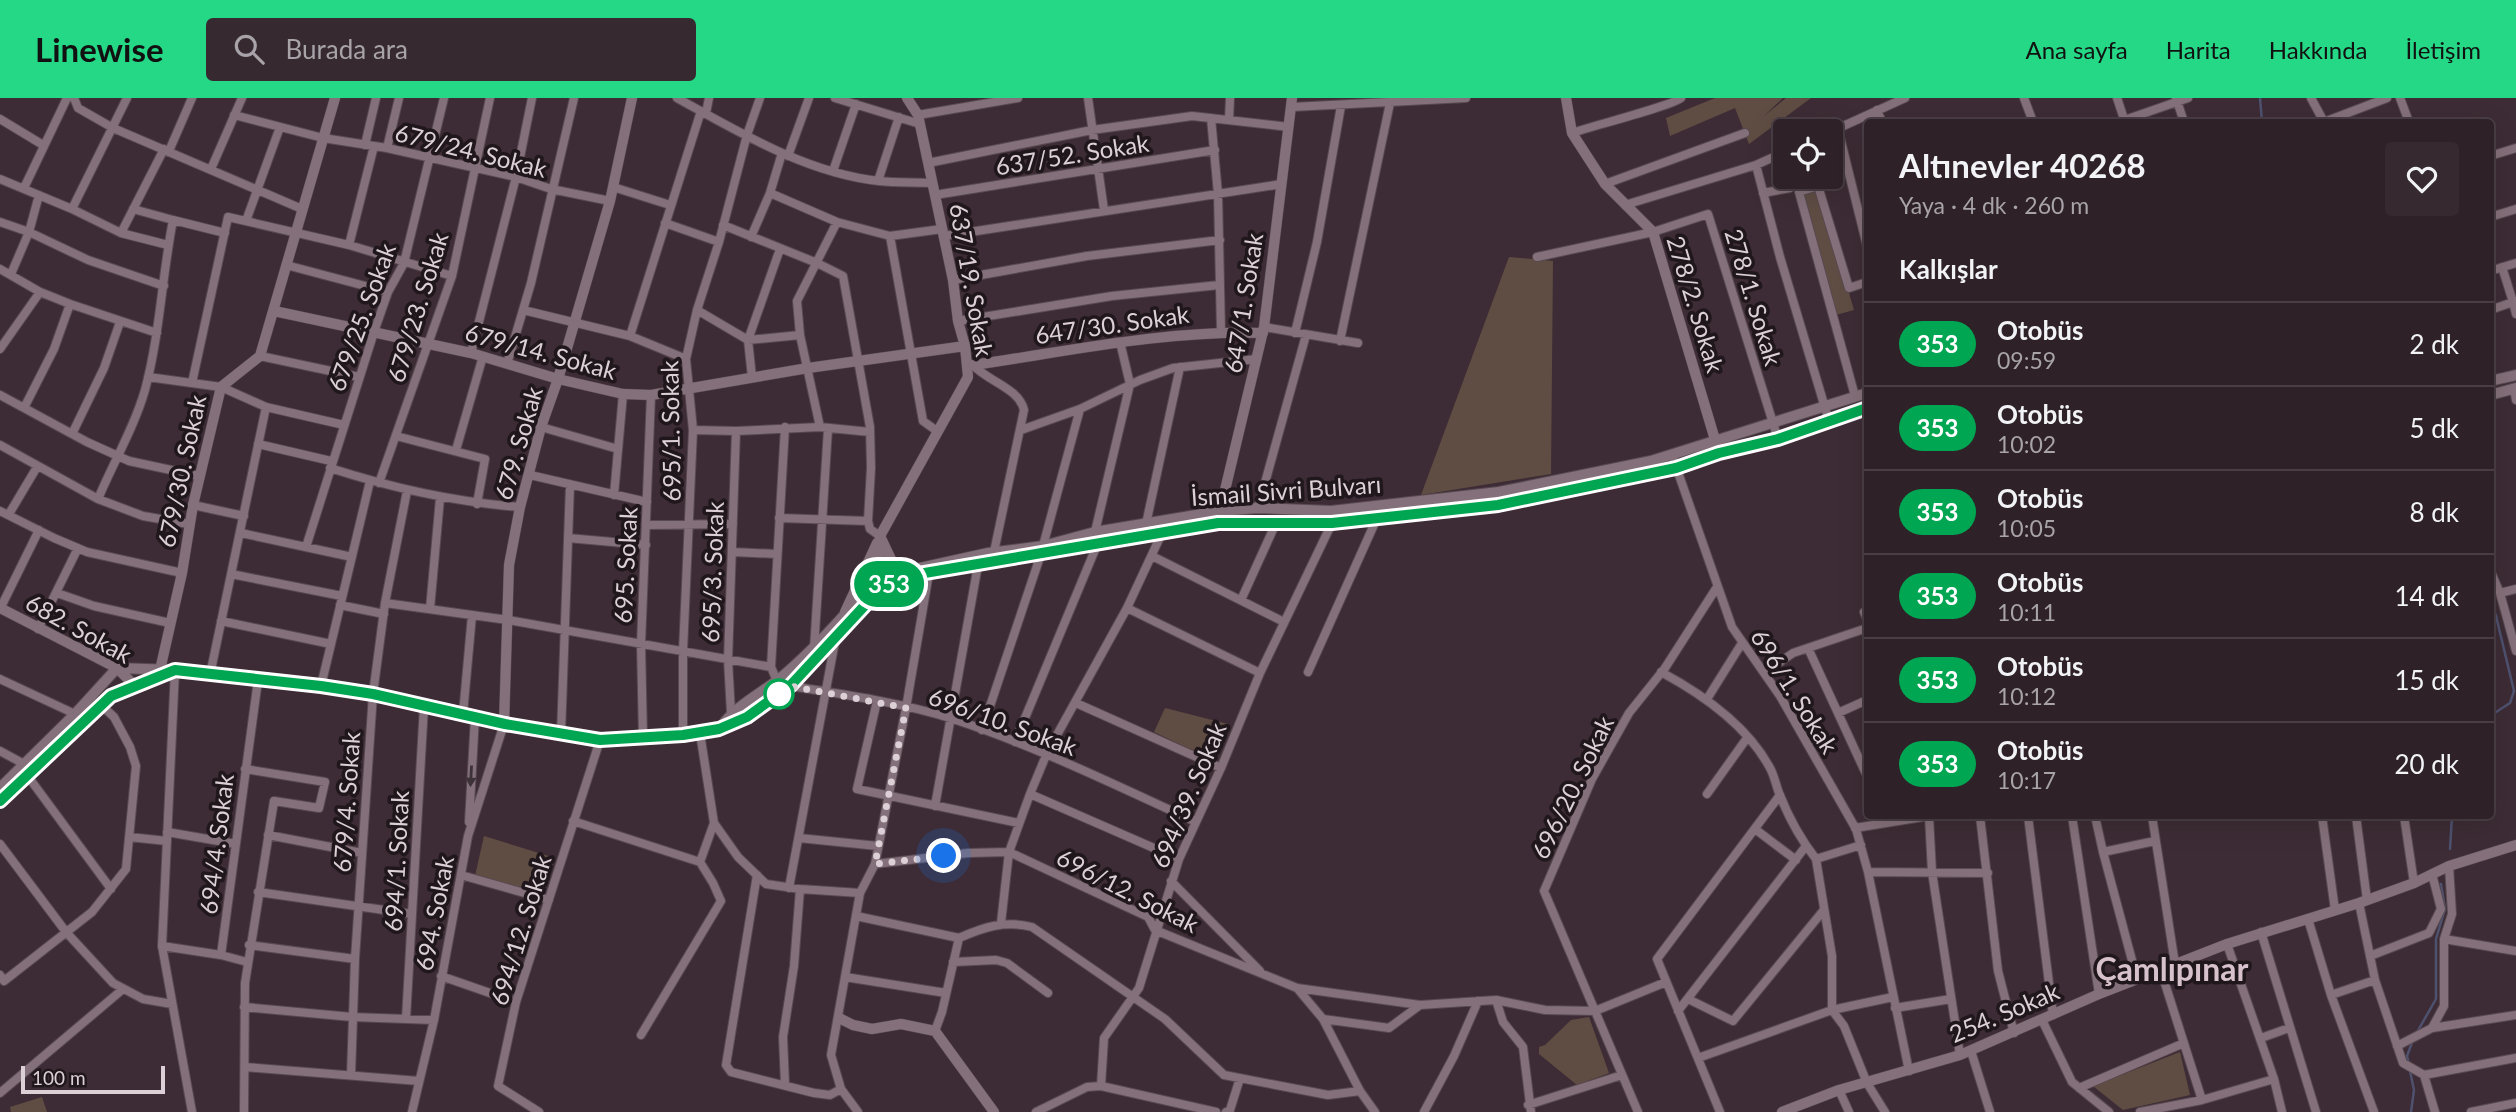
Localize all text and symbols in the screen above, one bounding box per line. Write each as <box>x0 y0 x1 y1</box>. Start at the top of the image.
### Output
search box <box>206 18 696 81</box>
text: Linewise <box>35 29 164 69</box>
icon: search <box>230 30 268 68</box>
text: Burada ara <box>286 33 408 65</box>
text: Ana sayfa <box>2025 35 2128 64</box>
text: Harita <box>2166 35 2231 64</box>
text: Hakkında <box>2269 35 2368 64</box>
text: İletişim <box>2406 35 2481 64</box>
street label: 679/24. Sokak <box>392 117 551 183</box>
map controls <box>1773 119 1843 189</box>
button: locate <box>1773 119 1843 189</box>
street label: 637/52. Sokak <box>993 127 1152 180</box>
button: heart <box>2385 142 2459 216</box>
text: Altınevler 40268 <box>1899 145 2146 185</box>
text: Yaya · 4 dk · 260 m <box>1899 191 2089 219</box>
street label: 637/19. Sokak <box>944 201 1000 360</box>
street label: 278/1. Sokak <box>1719 225 1789 370</box>
street label: 679/23. Sokak <box>380 228 454 385</box>
street label: 647/1. Sokak <box>1218 230 1268 375</box>
street label: 278/2. Sokak <box>1661 232 1731 377</box>
street label: 679/25. Sokak <box>321 238 401 395</box>
text: Kalkışlar <box>1899 253 1998 285</box>
street label: 647/30. Sokak <box>1033 299 1192 349</box>
text: Otobüs <box>1997 314 2083 346</box>
street label: 679/14. Sokak <box>462 317 620 385</box>
text: 2 dk <box>2409 328 2459 360</box>
text: 353 <box>1917 329 1958 358</box>
text: 09:59 <box>1997 346 2056 374</box>
street label: 695/1. Sokak <box>654 359 686 502</box>
street label: 679. Sokak <box>488 382 548 503</box>
street label: 679/30. Sokak <box>151 391 211 550</box>
text: Otobüs <box>1997 398 2083 430</box>
text: 5 dk <box>2409 412 2459 444</box>
text: 353 <box>1917 413 1958 442</box>
text: 10:02 <box>1997 430 2056 458</box>
street label: İsmail Sivri Bulvarı <box>1190 469 1382 511</box>
text: Otobüs <box>1997 482 2083 514</box>
text: 8 dk <box>2409 496 2459 528</box>
text: 353 <box>1917 497 1958 526</box>
street label: 695/3. Sokak <box>695 500 729 643</box>
street label: 695. Sokak <box>607 505 643 624</box>
text: 10:05 <box>1997 514 2056 542</box>
line badge: 353 <box>849 561 929 607</box>
text: Otobüs <box>1997 566 2083 598</box>
text: 353 <box>868 569 910 598</box>
text: 14 dk <box>2394 580 2459 612</box>
text: 353 <box>1917 581 1958 610</box>
street label: 682. Sokak <box>21 587 138 669</box>
text: 10:11 <box>1997 598 2056 626</box>
street label: 696/1. Sokak <box>1745 623 1845 759</box>
text: Otobüs <box>1997 650 2083 682</box>
text: 15 dk <box>2394 664 2459 696</box>
text: 353 <box>1917 665 1958 694</box>
unlabelled marker <box>764 679 794 709</box>
street label: 696/10. Sokak <box>925 681 1082 761</box>
text: 10:12 <box>1997 682 2056 710</box>
street label: 696/20. Sokak <box>1525 710 1619 863</box>
street label: 694/39. Sokak <box>1144 717 1232 872</box>
street label: 679/4. Sokak <box>327 730 365 873</box>
text: Otobüs <box>1997 734 2083 766</box>
text: 20 dk <box>2394 748 2459 780</box>
text: 353 <box>1917 749 1958 778</box>
one-way arrow <box>466 766 477 788</box>
text: 10:17 <box>1997 766 2056 794</box>
street label: 694/4. Sokak <box>193 771 239 916</box>
street label: 694/1. Sokak <box>378 789 414 932</box>
your location <box>926 838 961 873</box>
street label: 696/12. Sokak <box>1052 842 1204 938</box>
street label: 694/12. Sokak <box>483 851 557 1008</box>
street label: 694. Sokak <box>409 852 459 973</box>
district label: Çamlıpınar <box>2096 949 2248 988</box>
street label: 254. Sokak <box>1945 976 2064 1048</box>
scale bar <box>21 1063 164 1095</box>
text: 100 m <box>32 1066 86 1089</box>

